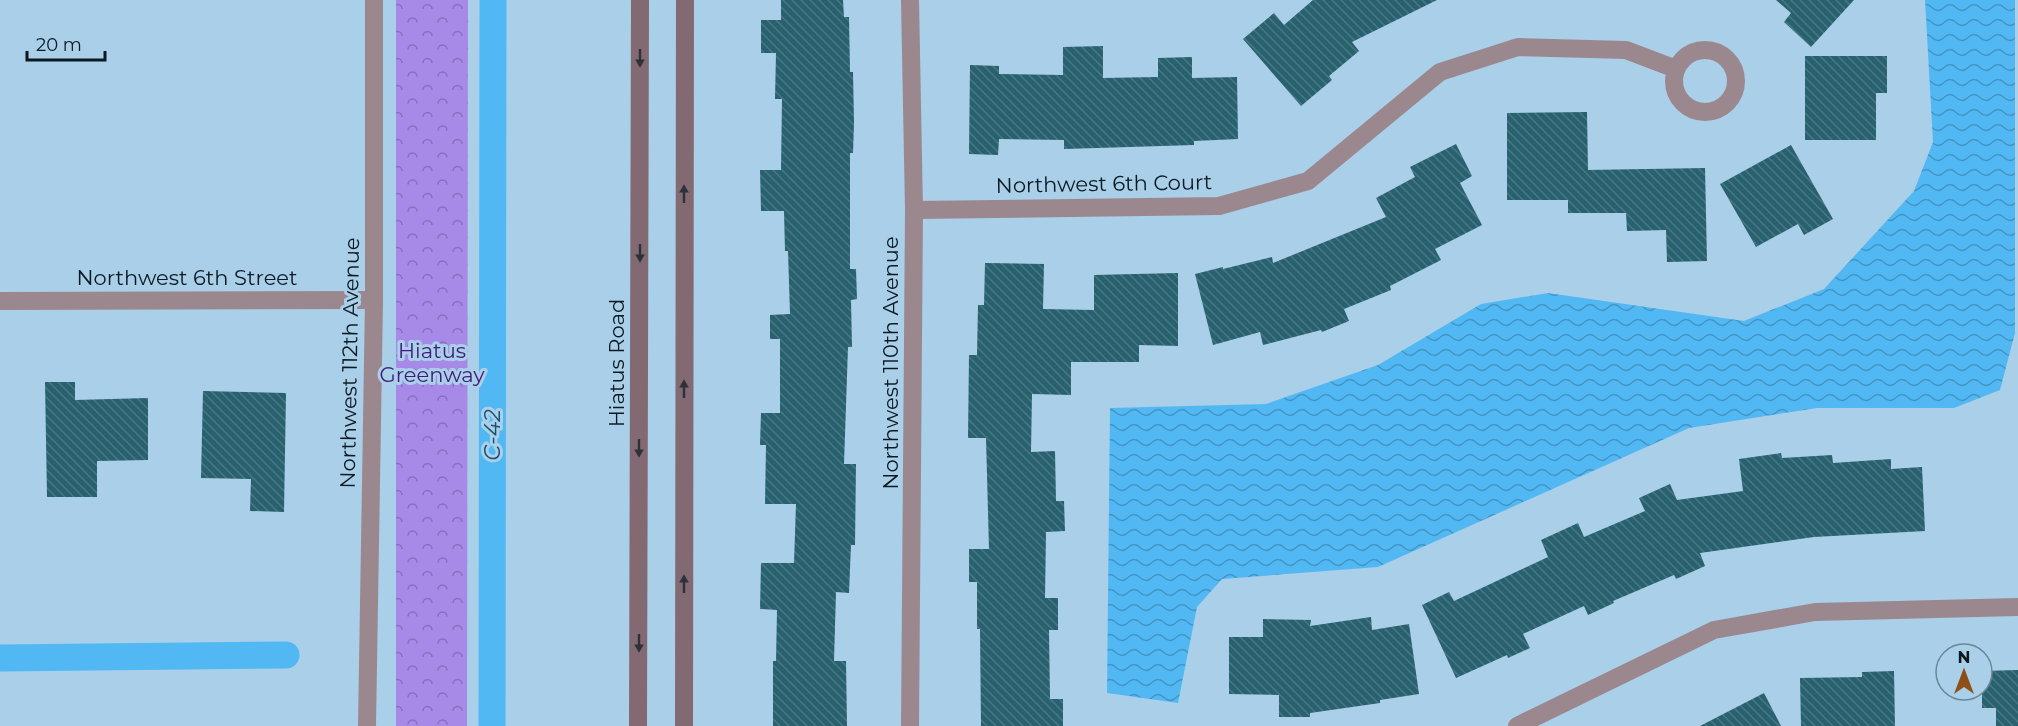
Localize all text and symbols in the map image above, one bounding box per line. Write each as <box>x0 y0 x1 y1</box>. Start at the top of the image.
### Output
scale bar <box>27 24 105 62</box>
text: 20 m <box>36 34 82 56</box>
one-way arrow <box>635 49 645 68</box>
street label: Northwest 6th Court <box>996 169 1212 198</box>
one-way arrow <box>679 184 689 203</box>
street label: Northwest 110th Avenue <box>878 236 903 490</box>
street label: Northwest 112th Avenue <box>335 237 364 489</box>
one-way arrow <box>635 244 645 263</box>
street label: Northwest 6th Street <box>76 265 298 290</box>
street label: Hiatus Road <box>604 299 629 427</box>
park label: Hiatus Greenway <box>379 338 485 387</box>
one-way arrow <box>679 379 689 398</box>
water label: C-42 <box>479 409 506 461</box>
one-way arrow <box>634 439 644 458</box>
one-way arrow <box>679 574 689 593</box>
one-way arrow <box>634 634 644 653</box>
north arrow <box>1934 642 1994 702</box>
text: N <box>1958 648 1970 667</box>

